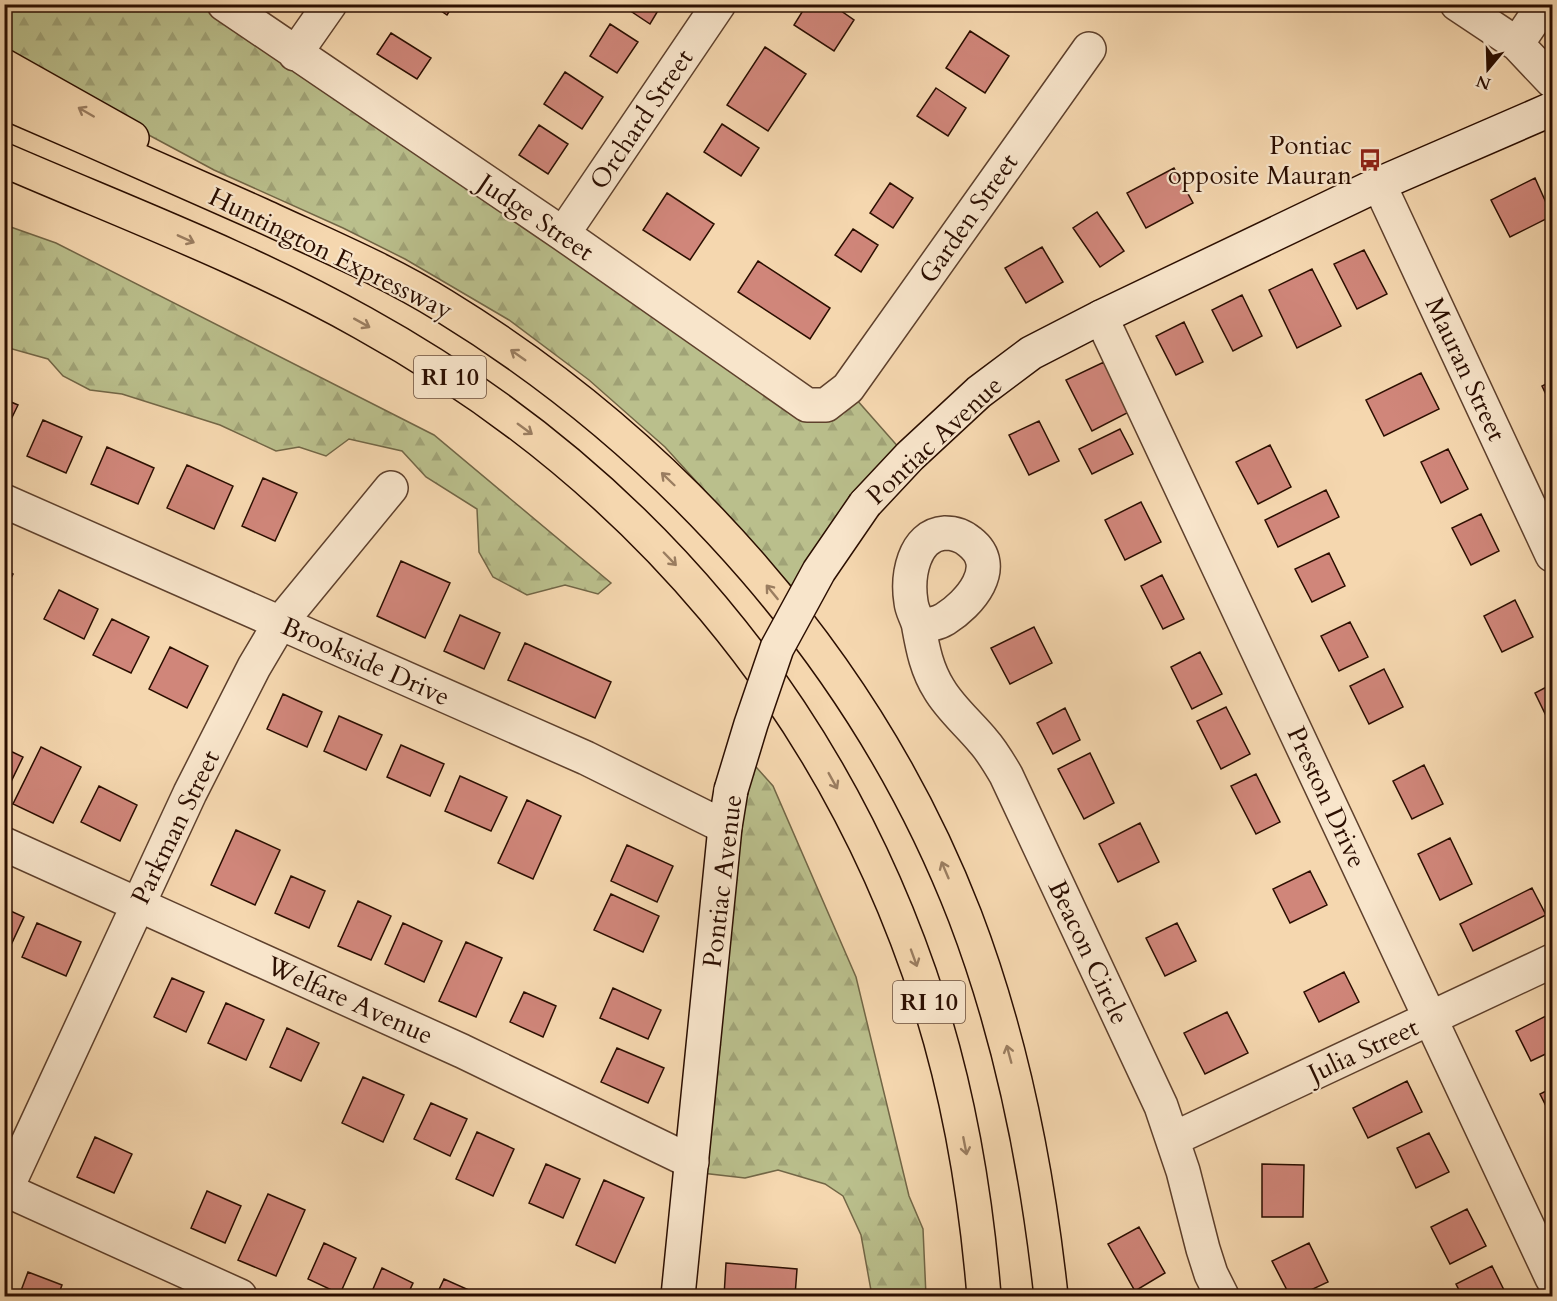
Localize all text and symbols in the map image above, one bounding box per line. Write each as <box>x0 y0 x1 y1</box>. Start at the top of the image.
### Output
north arrow <box>1458 39 1518 99</box>
street label: Orchard Street <box>582 42 701 196</box>
text: N <box>1473 70 1494 95</box>
one-way arrow <box>77 105 94 117</box>
place label: Pontiac opposite Mauran <box>1168 128 1352 193</box>
street label: Garden Street <box>911 146 1026 290</box>
bus stop icon: Pontiac opposite Mauran <box>1357 147 1383 173</box>
street label: Judge Street <box>468 164 601 269</box>
street label: Huntington Expressway <box>203 179 459 328</box>
one-way arrow <box>177 234 195 245</box>
street label: Mauran Street <box>1417 292 1514 447</box>
one-way arrow <box>353 317 370 329</box>
one-way arrow <box>510 349 526 361</box>
road number: RI 10 <box>414 356 486 398</box>
street label: Pontiac Avenue <box>859 368 1010 513</box>
one-way arrow <box>517 423 533 435</box>
one-way arrow <box>660 472 675 486</box>
one-way arrow <box>663 551 677 566</box>
one-way arrow <box>765 584 778 600</box>
street label: Brookside Drive <box>276 609 455 714</box>
street label: Preston Drive <box>1279 721 1375 874</box>
street label: Parkman Street <box>123 744 228 910</box>
one-way arrow <box>828 772 839 790</box>
street label: Pontiac Avenue <box>695 793 750 970</box>
one-way arrow <box>939 862 950 880</box>
street label: Beacon Circle <box>1040 874 1137 1030</box>
street label: Welfare Avenue <box>260 948 439 1053</box>
one-way arrow <box>910 948 921 967</box>
road number: RI 10 <box>893 981 965 1023</box>
street label: Julia Street <box>1299 1010 1424 1093</box>
one-way arrow <box>1003 1045 1014 1064</box>
one-way arrow <box>960 1137 972 1156</box>

